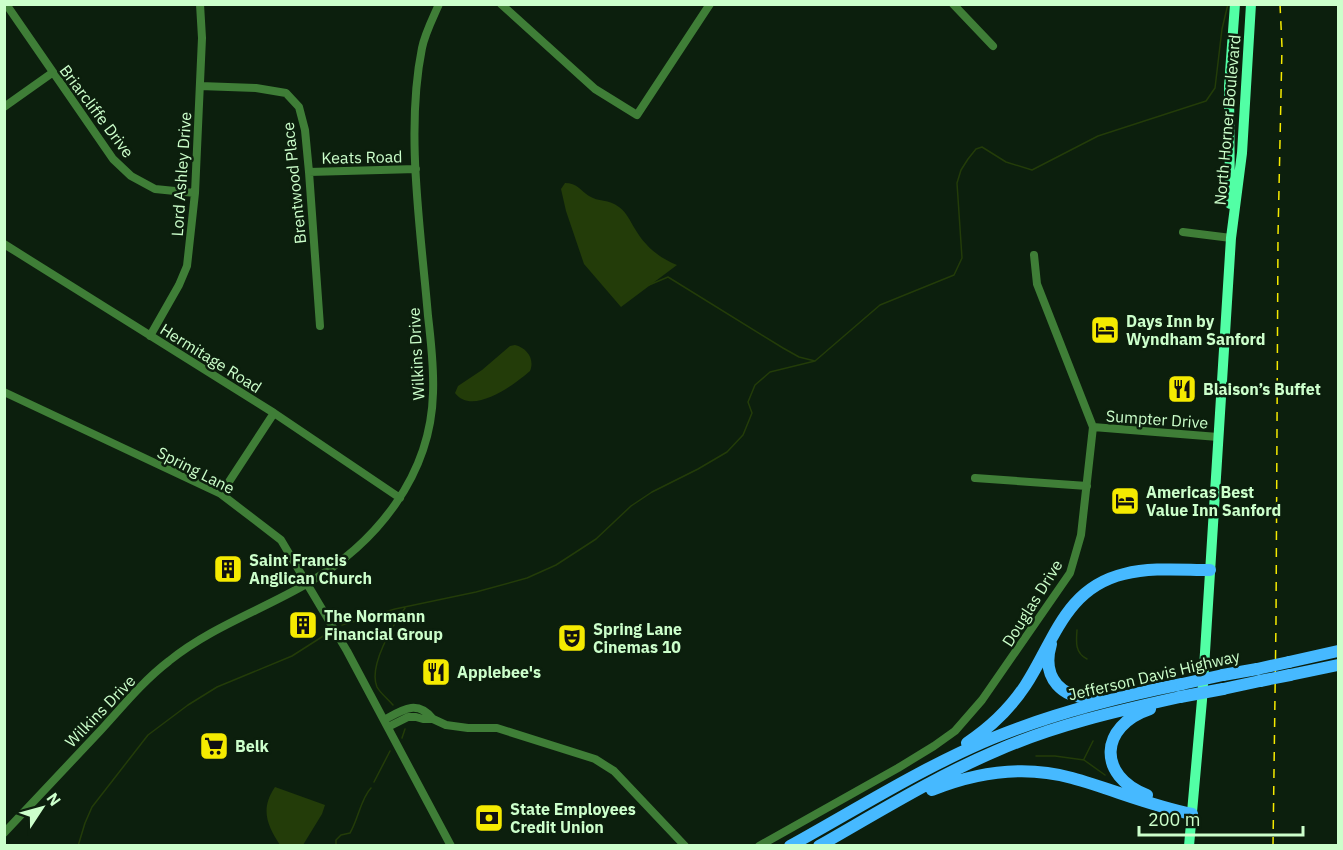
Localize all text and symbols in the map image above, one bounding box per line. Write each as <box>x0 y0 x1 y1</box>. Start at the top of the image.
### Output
street label: North Horner Boulevard <box>1210 34 1244 206</box>
street label: Briarcliffe Drive <box>56 61 139 162</box>
street label: Lord Ashley Drive <box>167 111 195 237</box>
street label: Brentwood Place <box>278 121 310 245</box>
street label: Keats Road <box>321 146 403 168</box>
street label: Wilkins Drive <box>404 307 428 401</box>
place label: Days Inn by Wyndham Sanford <box>1126 311 1266 349</box>
hotel icon: Days Inn by Wyndham Sanford <box>1089 314 1121 346</box>
street label: Hermitage Road <box>157 319 265 397</box>
restaurant icon: Blaison’s Buffet <box>1166 373 1198 405</box>
place label: Blaison’s Buffet <box>1203 379 1321 399</box>
street label: Sumpter Drive <box>1105 405 1209 433</box>
street label: Spring Lane <box>154 442 238 498</box>
place label: Americas Best Value Inn Sanford <box>1146 482 1281 520</box>
hotel icon: Americas Best Value Inn Sanford <box>1109 485 1141 517</box>
place label: Saint Francis Anglican Church <box>249 550 372 588</box>
building icon: Saint Francis Anglican Church <box>212 553 244 585</box>
street label: Douglas Drive <box>997 556 1067 650</box>
place label: The Normann Financial Group <box>324 606 443 644</box>
building icon: The Normann Financial Group <box>287 609 319 641</box>
place label: Spring Lane Cinemas 10 <box>593 619 682 657</box>
theatre icon: Spring Lane Cinemas 10 <box>556 622 588 654</box>
street label: Jefferson Davis Highway <box>1066 646 1242 704</box>
restaurant icon: Applebee's <box>420 656 452 688</box>
place label: Applebee's <box>457 662 541 682</box>
street label: Wilkins Drive <box>61 671 140 751</box>
supermarket icon: Belk <box>198 730 230 762</box>
place label: Belk <box>235 736 270 756</box>
north arrow <box>12 778 72 838</box>
text: N <box>43 789 66 810</box>
place label: State Employees Credit Union <box>510 799 636 837</box>
scale bar <box>1139 799 1302 837</box>
bank icon: State Employees Credit Union <box>473 802 505 834</box>
text: 200 m <box>1148 808 1200 831</box>

